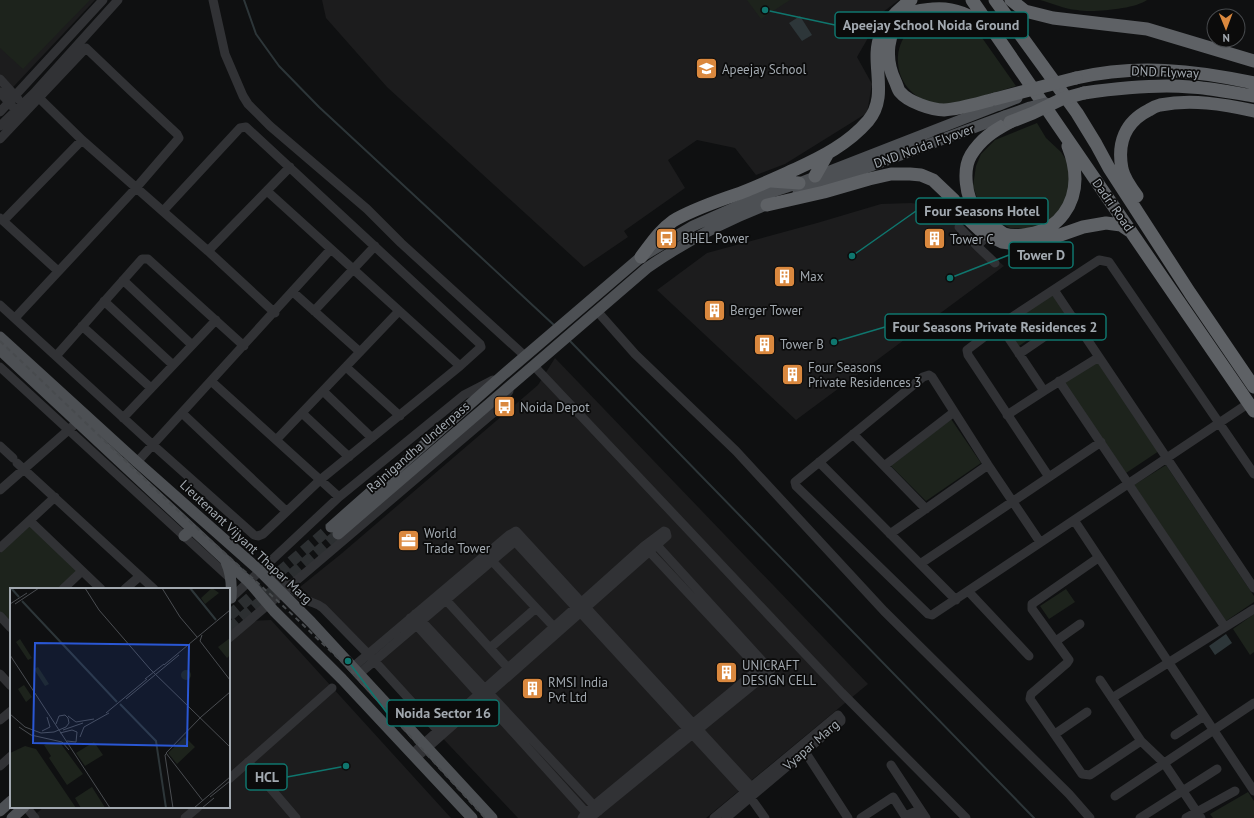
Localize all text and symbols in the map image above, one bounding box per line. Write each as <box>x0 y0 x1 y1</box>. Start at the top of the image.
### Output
north arrow <box>1206 8 1246 48</box>
callout: Apeejay School Noida Ground <box>835 12 1028 38</box>
text: Apeejay School Noida Ground <box>843 16 1019 34</box>
text: N <box>1222 31 1230 45</box>
school or university icon: Apeejay School <box>694 56 720 82</box>
place label: Apeejay School <box>722 61 806 78</box>
street label: DND Flyway <box>1131 62 1199 82</box>
street label: DND Noida Flyover <box>871 120 977 172</box>
street label: Dadri Road <box>1089 175 1137 235</box>
callout: Four Seasons Hotel <box>916 198 1048 224</box>
text: Four Seasons Hotel <box>924 202 1041 220</box>
bus stop icon: BHEL Power <box>653 225 679 251</box>
building icon: Tower C <box>921 226 947 252</box>
place label: BHEL Power <box>682 230 750 247</box>
place label: Tower C <box>950 231 994 248</box>
callout: Tower D <box>1009 242 1073 268</box>
text: Tower D <box>1017 246 1065 264</box>
building icon: Max <box>771 263 797 289</box>
place label: Max <box>800 268 824 285</box>
building icon: Berger Tower <box>702 297 728 323</box>
place label: Berger Tower <box>730 302 803 319</box>
callout: Four Seasons Private Residences 2 <box>885 314 1106 340</box>
text: Four Seasons Private Residences 2 <box>892 318 1098 336</box>
building icon: Tower B <box>751 331 777 357</box>
place label: Tower B <box>780 336 824 353</box>
place label: Four Seasons Private Residences 3 <box>808 359 921 391</box>
building icon: Four Seasons Private Residences 3 <box>779 361 805 387</box>
bus stop icon: Noida Depot <box>492 394 518 420</box>
street label: Rajnigandha Underpass <box>363 398 473 496</box>
place label: Noida Depot <box>520 399 590 416</box>
street label: Lieutenant Vijyant Thapar Marg <box>176 476 316 608</box>
place label: World Trade Tower <box>424 525 491 557</box>
office icon: World Trade Tower <box>395 527 421 553</box>
inset map <box>10 588 230 808</box>
place label: UNICRAFT DESIGN CELL <box>742 657 816 689</box>
building icon: UNICRAFT DESIGN CELL <box>714 659 740 685</box>
place label: RMSI India Pvt Ltd <box>548 674 608 706</box>
building icon: RMSI India Pvt Ltd <box>519 676 545 702</box>
callout: Noida Sector 16 <box>387 700 499 726</box>
text: Noida Sector 16 <box>395 704 491 722</box>
street label: Vyapar Marg <box>779 716 843 775</box>
callout: HCL <box>246 764 287 790</box>
text: HCL <box>255 768 280 786</box>

